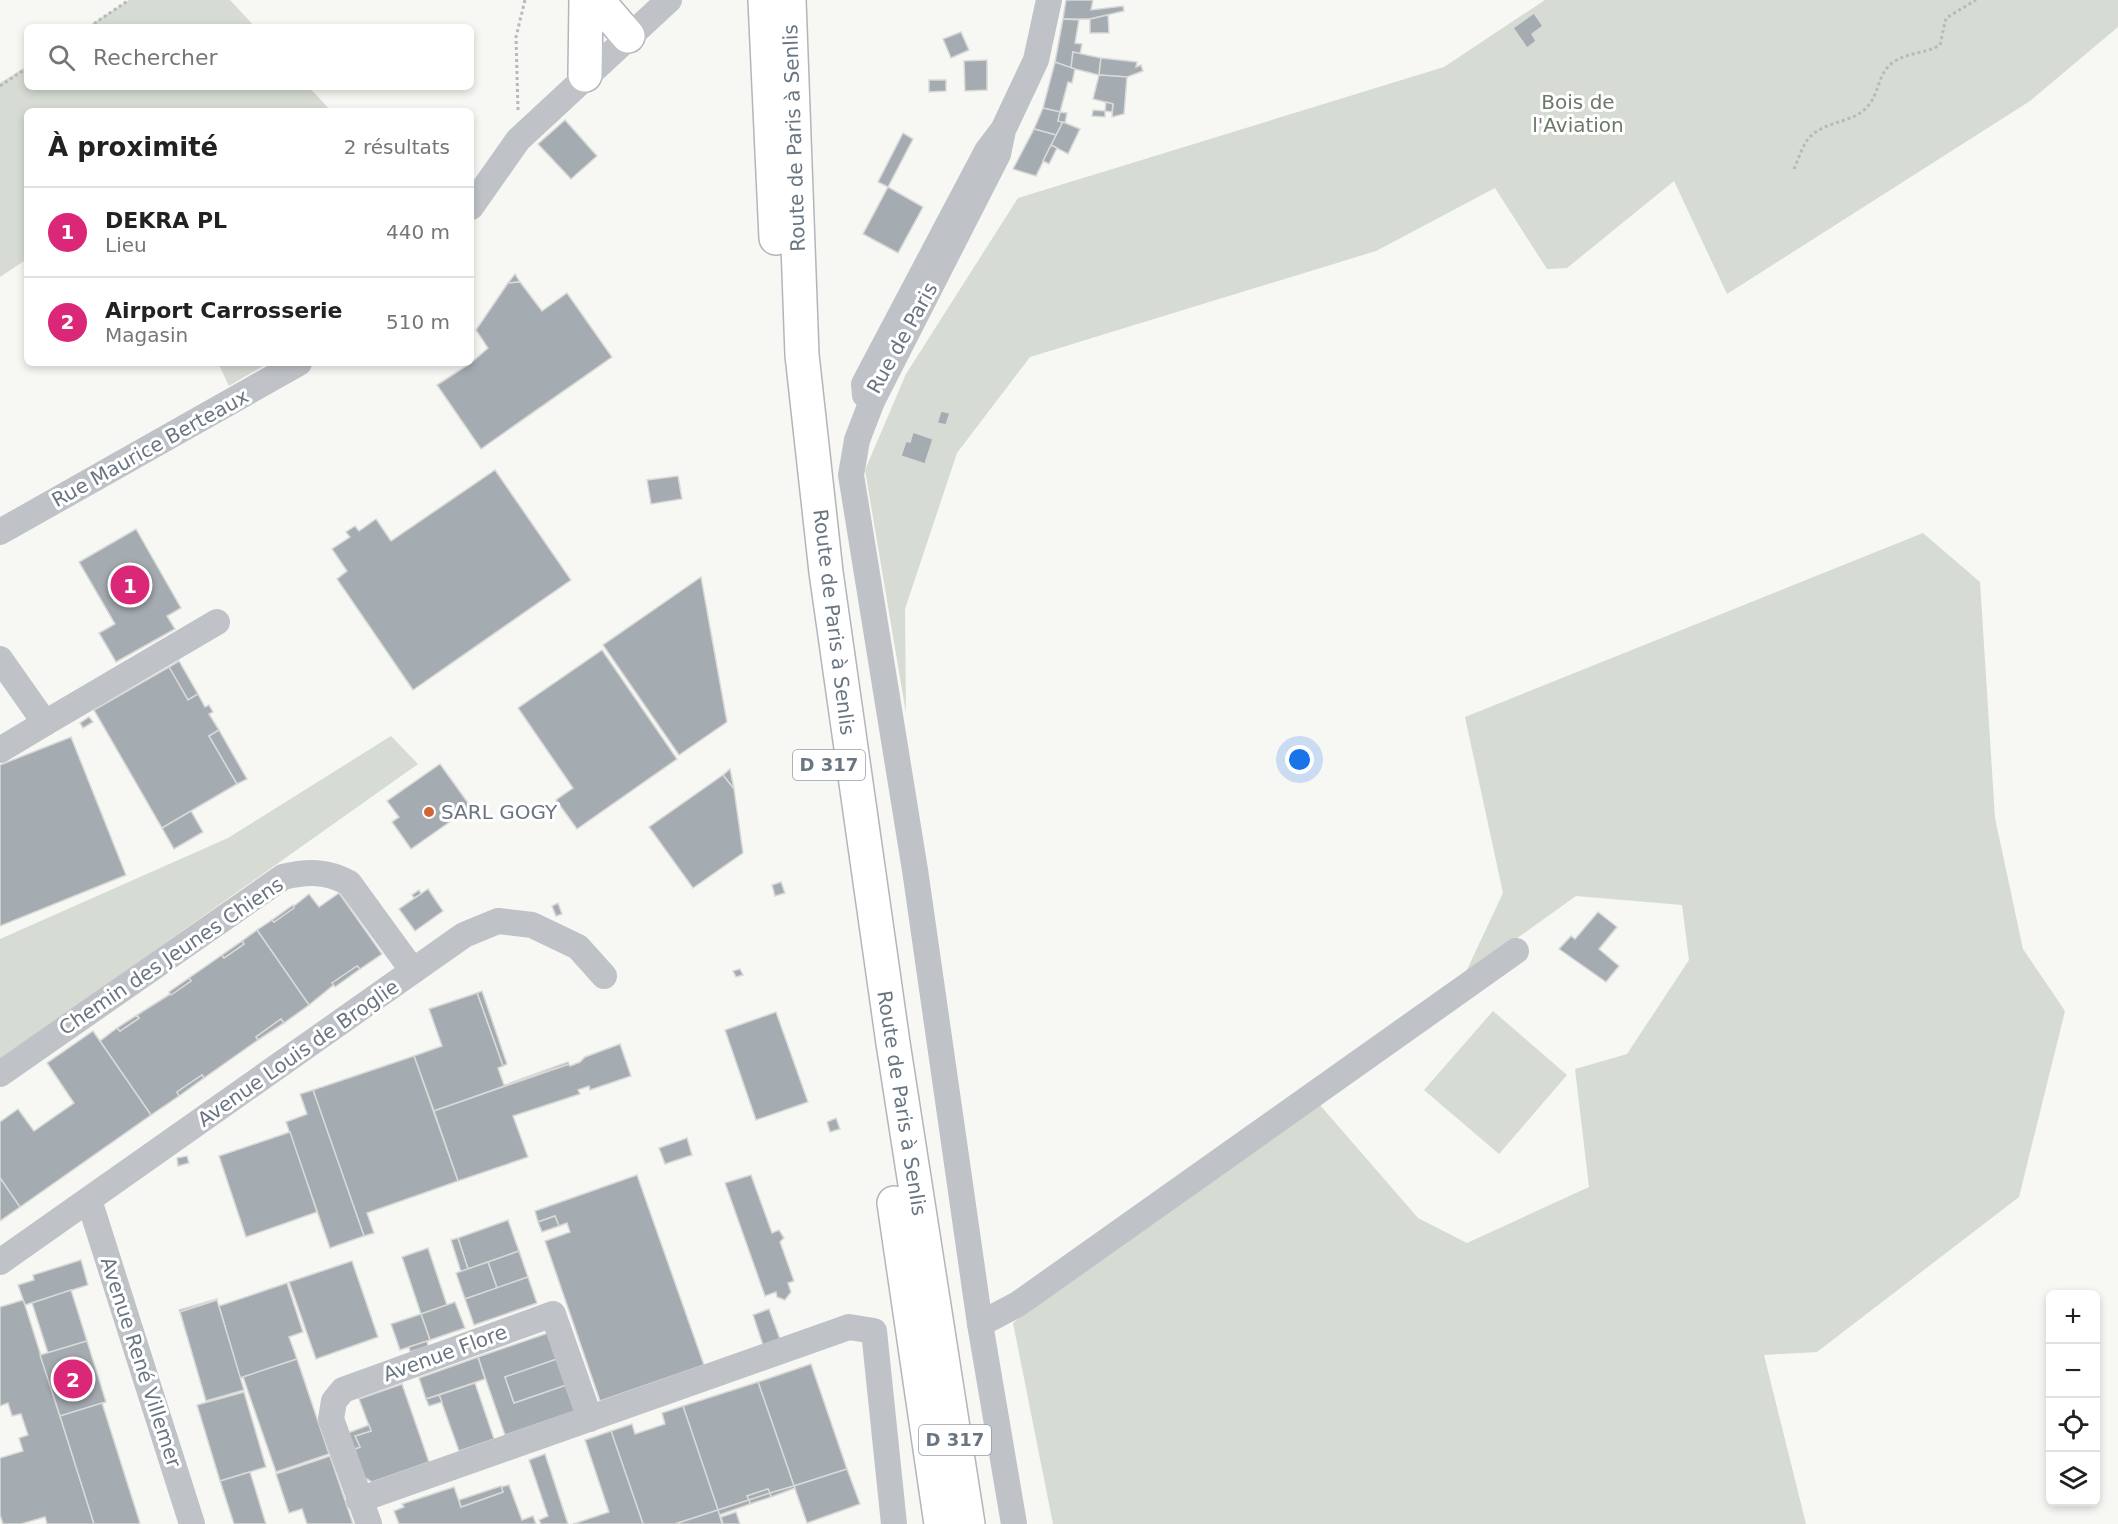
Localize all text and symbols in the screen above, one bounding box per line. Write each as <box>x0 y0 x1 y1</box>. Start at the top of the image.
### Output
search box <box>24 24 474 90</box>
street label: Route de Paris à Senlis <box>778 24 810 252</box>
icon: search <box>45 41 78 74</box>
text: Rechercher <box>93 45 218 70</box>
park label: Bois de l'Aviation <box>1532 90 1624 137</box>
text: À proximité <box>48 132 218 162</box>
text: 2 résultats <box>344 135 450 159</box>
text: DEKRA PL <box>105 208 227 233</box>
text: 1 <box>61 220 74 244</box>
text: 440 m <box>386 220 450 244</box>
text: Lieu <box>105 233 147 257</box>
street label: Rue de Paris <box>862 278 942 398</box>
text: Airport Carrosserie <box>105 298 343 323</box>
text: 2 <box>61 310 74 334</box>
text: 510 m <box>386 310 450 334</box>
text: Magasin <box>105 323 188 347</box>
street label: Rue Maurice Berteaux <box>47 384 253 512</box>
street label: Route de Paris à Senlis <box>808 508 860 736</box>
pin: 1 <box>110 562 150 608</box>
your location <box>1285 745 1314 774</box>
road number: D 317 <box>793 750 865 780</box>
place label: SARL GOGY <box>441 800 558 824</box>
marker: SARL GOGY <box>422 805 436 819</box>
street label: Chemin des Jeunes Chiens <box>54 872 288 1040</box>
street label: Avenue Louis de Broglie <box>193 974 403 1132</box>
street label: Route de Paris à Senlis <box>872 989 932 1217</box>
street label: Avenue René Villemer <box>96 1254 187 1471</box>
map controls <box>2046 1290 2100 1506</box>
button: + <box>2046 1290 2100 1344</box>
street label: Avenue Flore <box>380 1319 510 1387</box>
button: − <box>2046 1344 2100 1398</box>
pin: 2 <box>54 1356 92 1402</box>
button: locate <box>2046 1398 2100 1452</box>
road number: D 317 <box>919 1425 991 1455</box>
button: layers <box>2046 1452 2100 1506</box>

